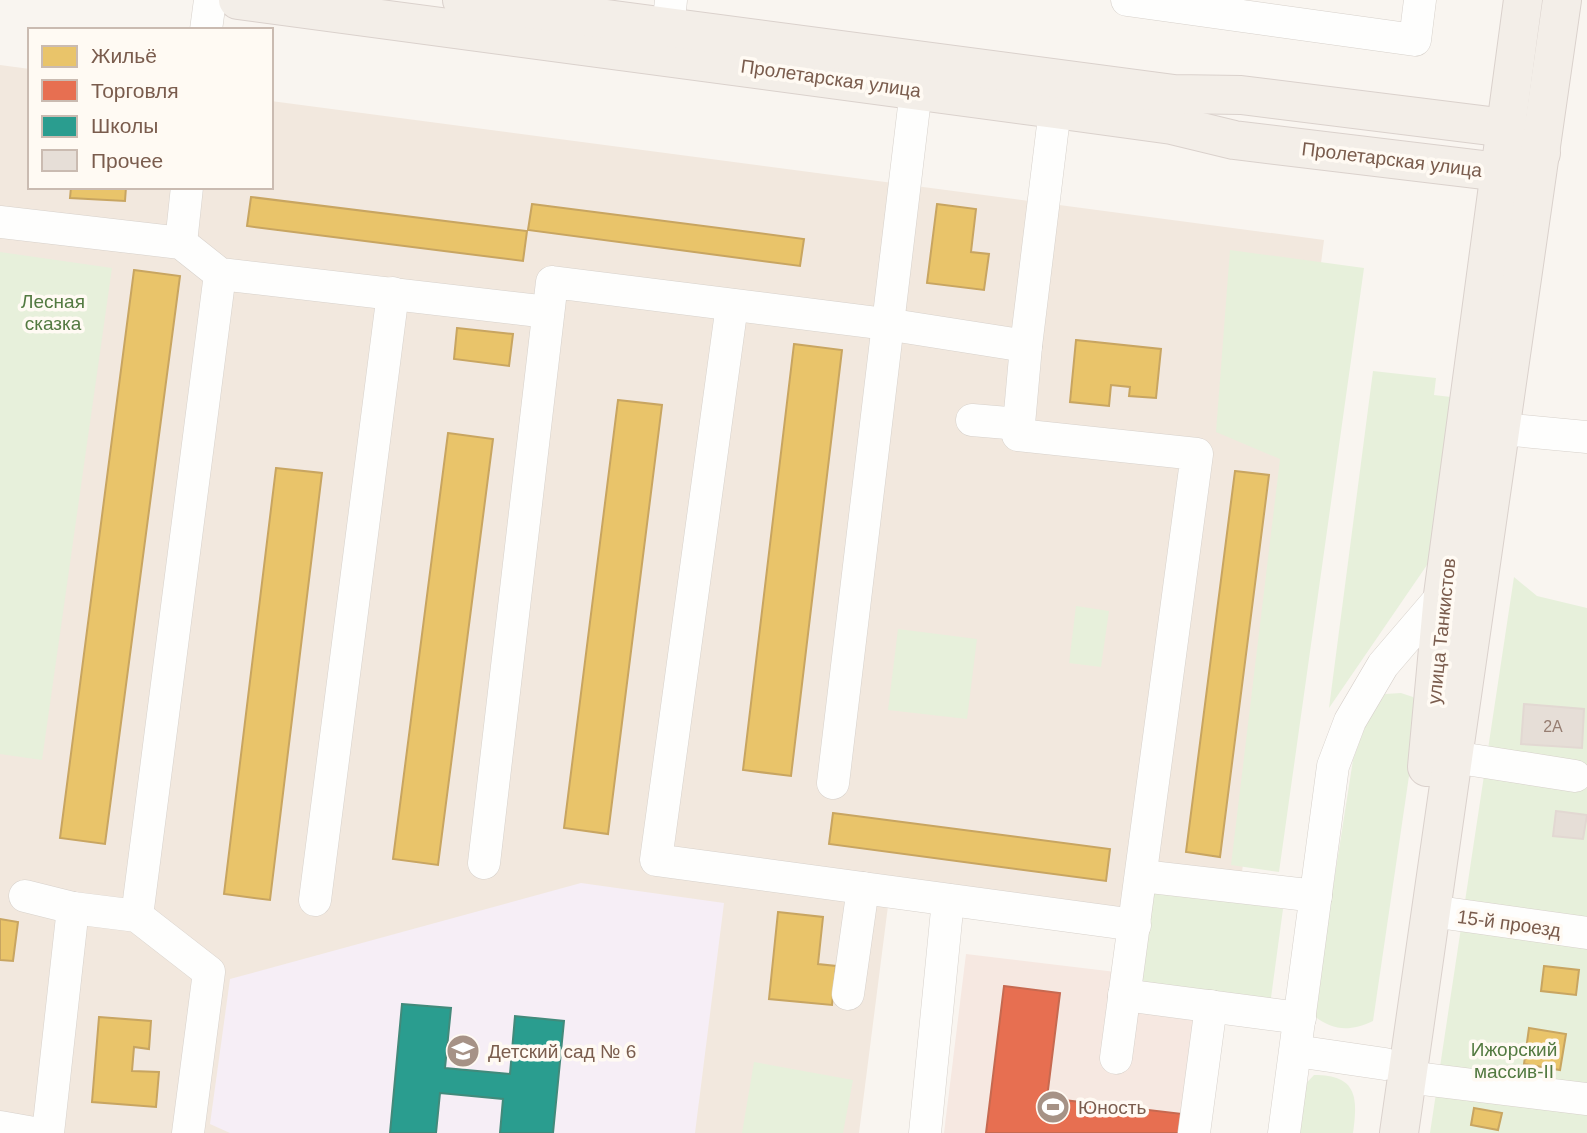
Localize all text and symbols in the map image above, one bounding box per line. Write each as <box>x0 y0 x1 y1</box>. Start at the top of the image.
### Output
legend <box>28 28 273 189</box>
text: Жильё <box>91 44 157 67</box>
street label: Пролетарская улица <box>740 55 923 102</box>
text: Торговля <box>91 79 179 102</box>
text: Школы <box>91 114 158 137</box>
street label: Пролетарская улица <box>1301 138 1484 181</box>
text: Прочее <box>91 149 163 172</box>
park label: Лесная сказка <box>21 291 85 334</box>
street label: улица Танкистов <box>1423 557 1460 705</box>
house number: 2А <box>1543 718 1563 735</box>
street label: 15-й проезд <box>1456 906 1562 941</box>
school or university icon: Детский сад № 6 <box>444 1032 482 1070</box>
park label: Ижорский массив-II <box>1471 1039 1557 1082</box>
place label: Детский сад № 6 <box>488 1041 636 1062</box>
sports icon: Юность <box>1034 1088 1072 1126</box>
place label: Юность <box>1078 1097 1146 1118</box>

